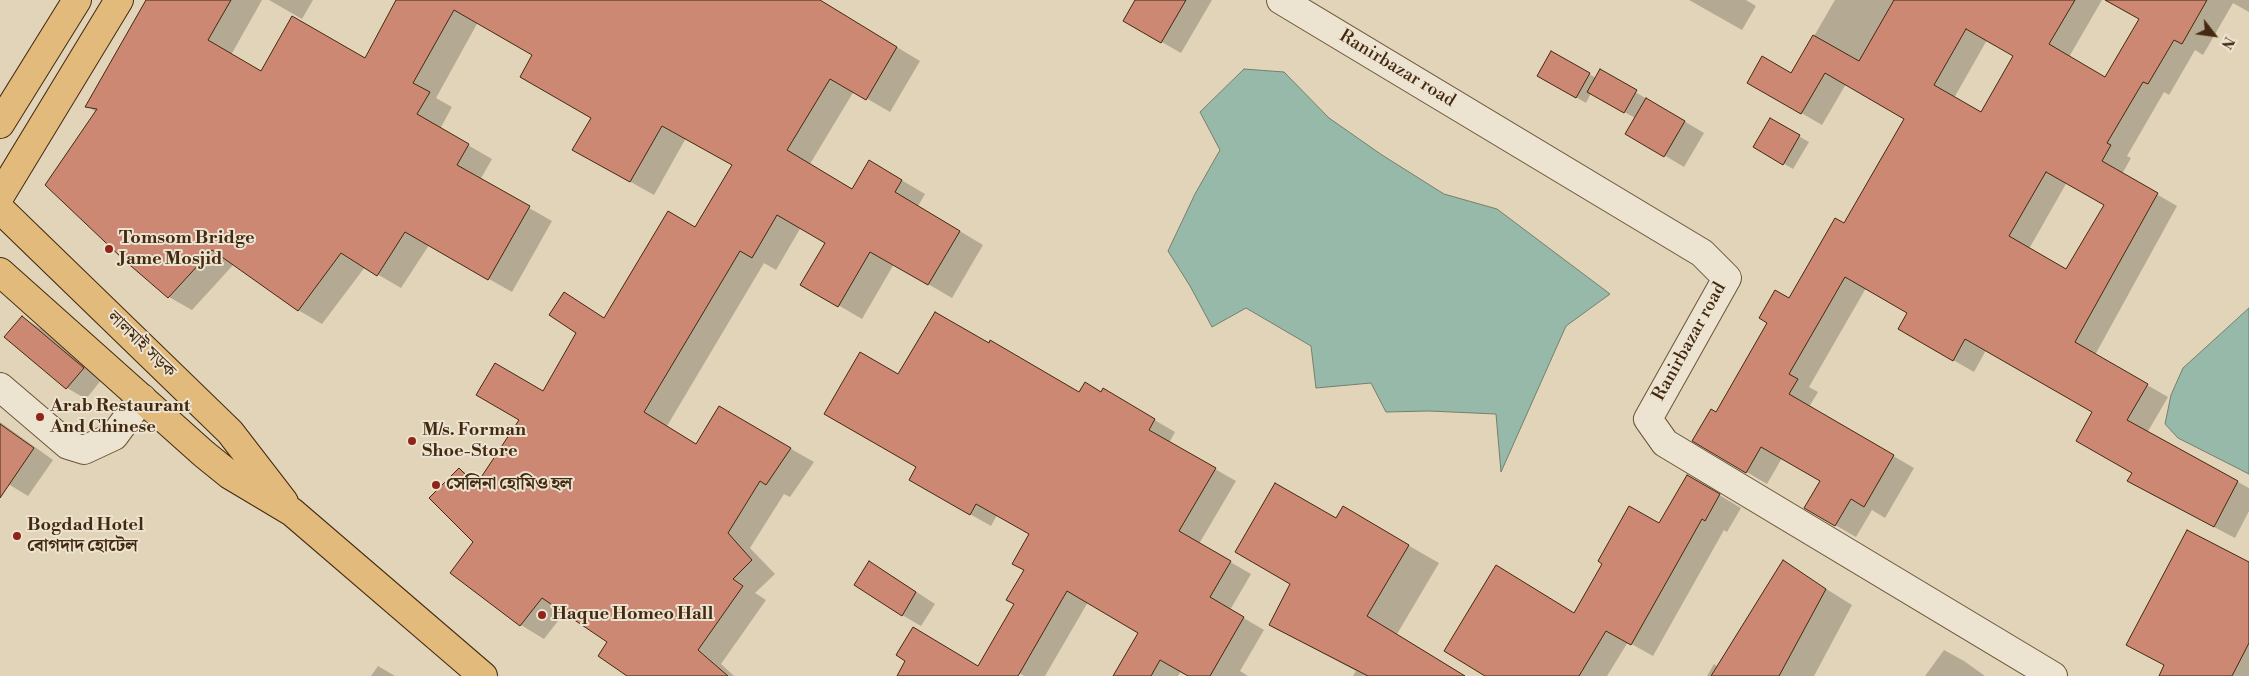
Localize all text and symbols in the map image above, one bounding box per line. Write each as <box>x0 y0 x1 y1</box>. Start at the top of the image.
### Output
north arrow <box>2189 10 2239 60</box>
street label: Ranirbazar road <box>1335 26 1459 112</box>
text: N <box>2216 33 2238 52</box>
place label: Tomsom Bridge Jame Mosjid <box>119 228 255 270</box>
marker: Tomsom Bridge Jame Mosjid <box>103 243 115 255</box>
street label: Ranirbazar road <box>1649 279 1731 405</box>
street label: লালমাই সড়ক <box>102 307 180 383</box>
place label: Arab Restaurant And Chinese <box>50 396 190 438</box>
marker: Arab Restaurant And Chinese <box>34 411 46 423</box>
place label: M/s. Forman Shoe-Store <box>422 420 526 462</box>
marker: M/s. Forman Shoe-Store <box>406 435 418 447</box>
place label: সেলিনা হোমিও হল <box>446 474 572 496</box>
marker: সেলিনা হোমিও হল <box>430 479 442 491</box>
place label: Bogdad Hotel বোগদাদ হোটেল <box>27 515 144 558</box>
marker: Bogdad Hotel বোগদাদ হোটেল <box>11 530 23 542</box>
place label: Haque Homeo Hall <box>552 604 713 626</box>
marker: Haque Homeo Hall <box>536 609 548 621</box>

